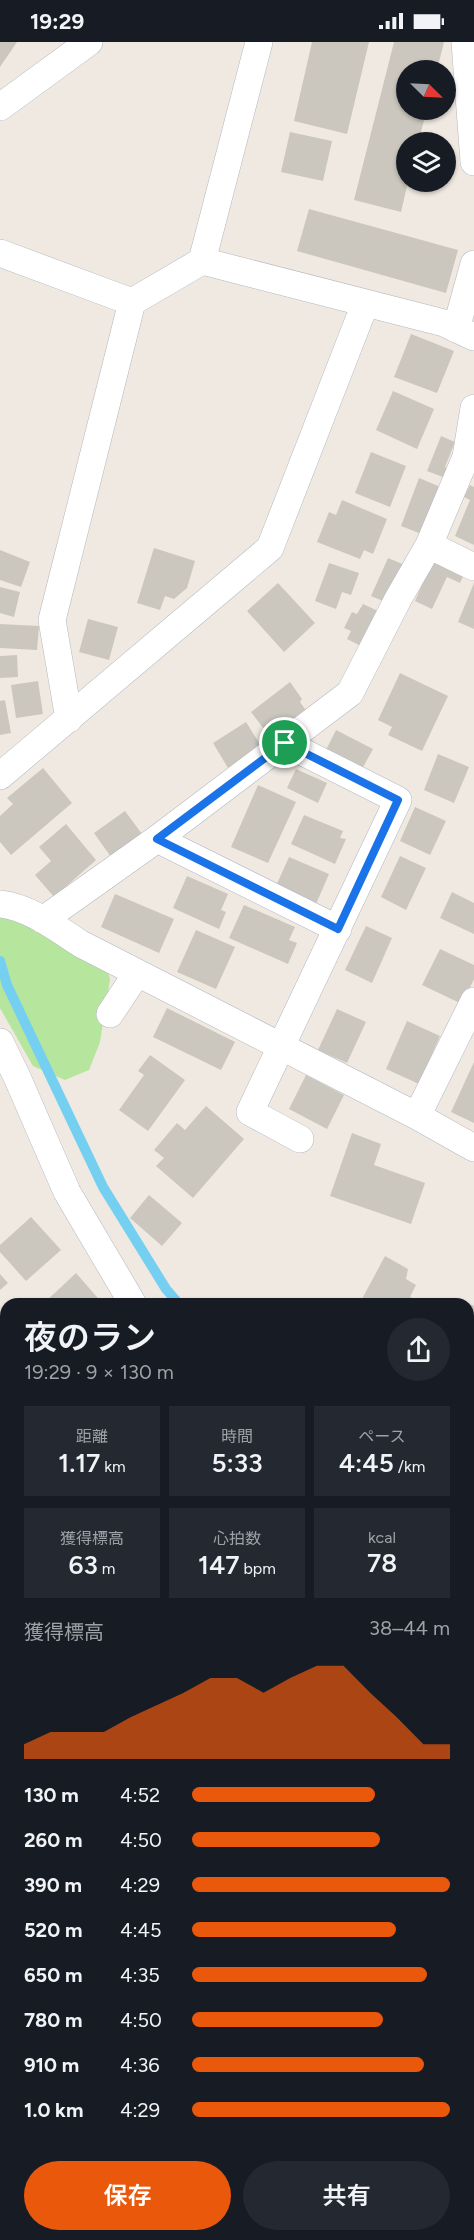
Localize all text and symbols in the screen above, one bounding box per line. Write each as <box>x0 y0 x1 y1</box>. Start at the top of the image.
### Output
text: 19:29 <box>30 8 84 35</box>
north arrow <box>396 60 456 120</box>
map controls <box>396 60 456 192</box>
button: layers <box>396 132 456 192</box>
pin <box>259 717 310 768</box>
icon: arrive <box>268 726 301 759</box>
text: 夜のラン <box>24 1318 156 1357</box>
button: share <box>387 1318 450 1381</box>
text: 19:29 · 9 × 130 m <box>24 1360 174 1384</box>
text: 距離 <box>76 1427 108 1446</box>
text: 時間 <box>221 1427 253 1446</box>
text: ペース <box>358 1427 406 1446</box>
text: 1.17 <box>58 1447 100 1479</box>
text: 5:33 <box>211 1447 263 1479</box>
text: 4:45 <box>339 1447 394 1479</box>
text: km <box>100 1457 126 1476</box>
text: /km <box>394 1457 425 1476</box>
text: kcal <box>368 1528 396 1547</box>
text: 獲得標高 <box>60 1529 124 1548</box>
text: 心拍数 <box>213 1529 261 1548</box>
text: 78 <box>367 1547 397 1579</box>
text: 63 <box>69 1549 98 1581</box>
text: 147 <box>198 1549 240 1581</box>
text: m <box>98 1559 115 1578</box>
text: bpm <box>240 1559 276 1578</box>
text: 38–44 m <box>369 1616 450 1640</box>
text: 獲得標高 <box>24 1620 104 1644</box>
text: 130 m <box>24 1783 79 1807</box>
text: 4:52 <box>120 1783 160 1807</box>
text: 260 m <box>24 1828 82 1852</box>
text: 4:50 <box>120 1828 162 1852</box>
text: 390 m <box>24 1873 82 1897</box>
text: 4:29 <box>120 1873 160 1897</box>
text: 520 m <box>24 1918 82 1942</box>
text: 4:45 <box>120 1918 161 1942</box>
text: 650 m <box>24 1963 82 1987</box>
text: 4:35 <box>120 1963 160 1987</box>
text: 780 m <box>24 2008 83 2032</box>
text: 4:50 <box>120 2008 162 2032</box>
text: 910 m <box>24 2053 79 2077</box>
text: 4:36 <box>120 2053 160 2077</box>
text: 1.0 km <box>24 2098 83 2122</box>
text: 4:29 <box>120 2098 160 2122</box>
button: 保存 <box>24 2161 231 2230</box>
button: 共有 <box>243 2161 450 2230</box>

